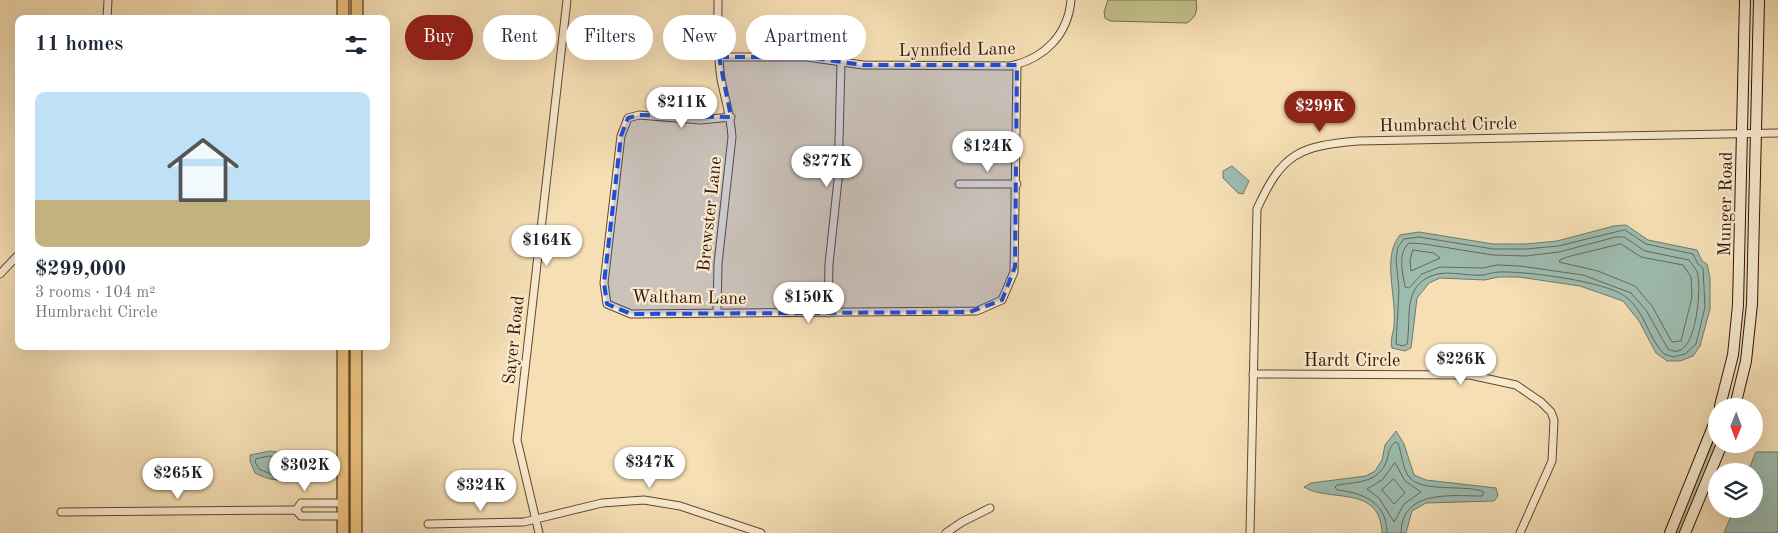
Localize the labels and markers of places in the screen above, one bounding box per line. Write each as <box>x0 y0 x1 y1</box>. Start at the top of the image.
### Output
pin: $211K <box>647 86 717 129</box>
pin: $299K <box>1285 90 1355 133</box>
pin: $124K <box>953 130 1023 173</box>
pin: $277K <box>792 146 862 188</box>
pin: $164K <box>512 224 582 267</box>
pin: $150K <box>774 282 844 324</box>
pin: $226K <box>1426 344 1496 386</box>
pin: $347K <box>615 446 685 489</box>
pin: $302K <box>270 450 340 492</box>
pin: $265K <box>143 458 213 500</box>
pin: $324K <box>446 470 516 512</box>

